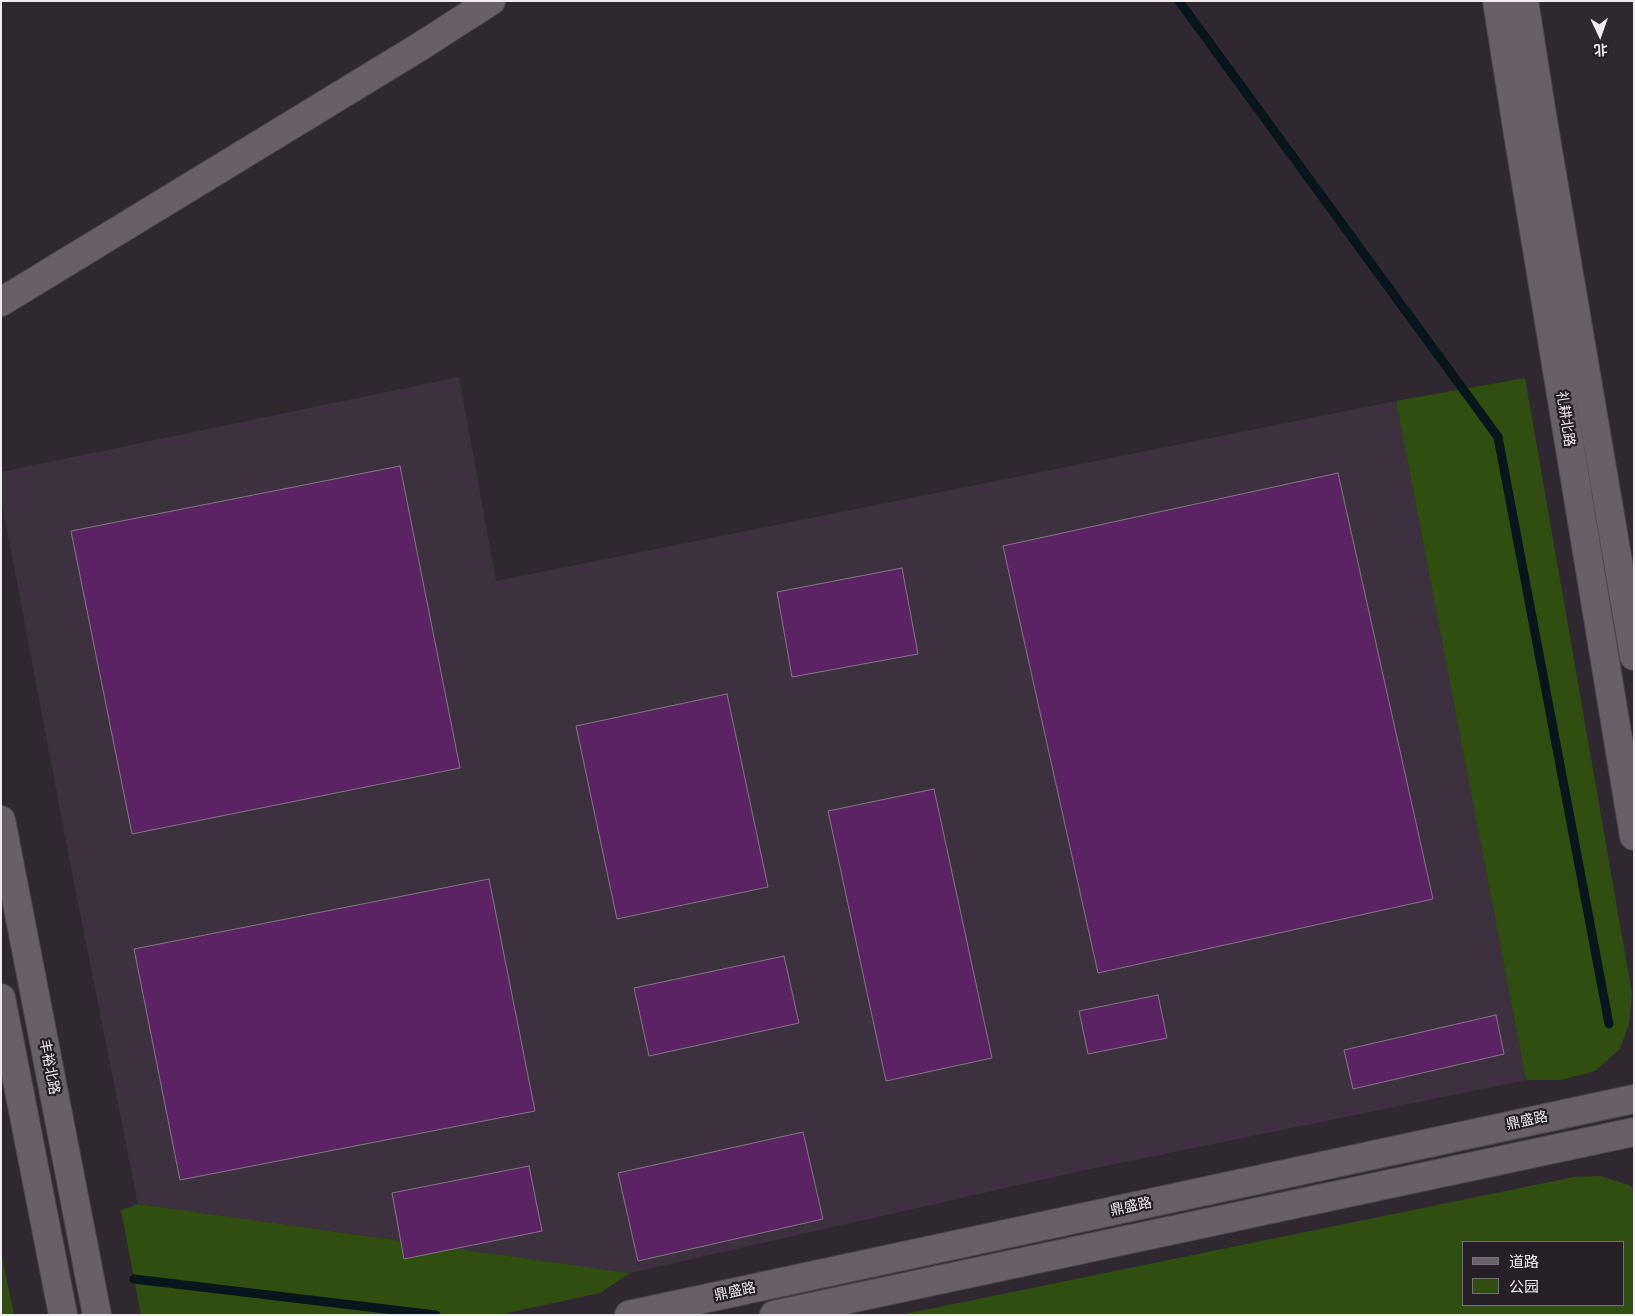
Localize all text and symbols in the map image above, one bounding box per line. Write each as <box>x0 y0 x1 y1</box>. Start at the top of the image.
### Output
north arrow <box>1575 10 1625 60</box>
text: 北 <box>1593 41 1608 60</box>
street label: 礼耕北路 <box>1552 390 1578 448</box>
street label: 丰裕北路 <box>35 1038 63 1096</box>
street label: 鼎盛路 <box>1505 1108 1549 1134</box>
street label: 鼎盛路 <box>1109 1194 1153 1220</box>
legend <box>1462 1241 1625 1306</box>
text: 道路 <box>1509 1251 1539 1272</box>
text: 公园 <box>1509 1276 1539 1297</box>
street label: 鼎盛路 <box>713 1279 757 1305</box>

